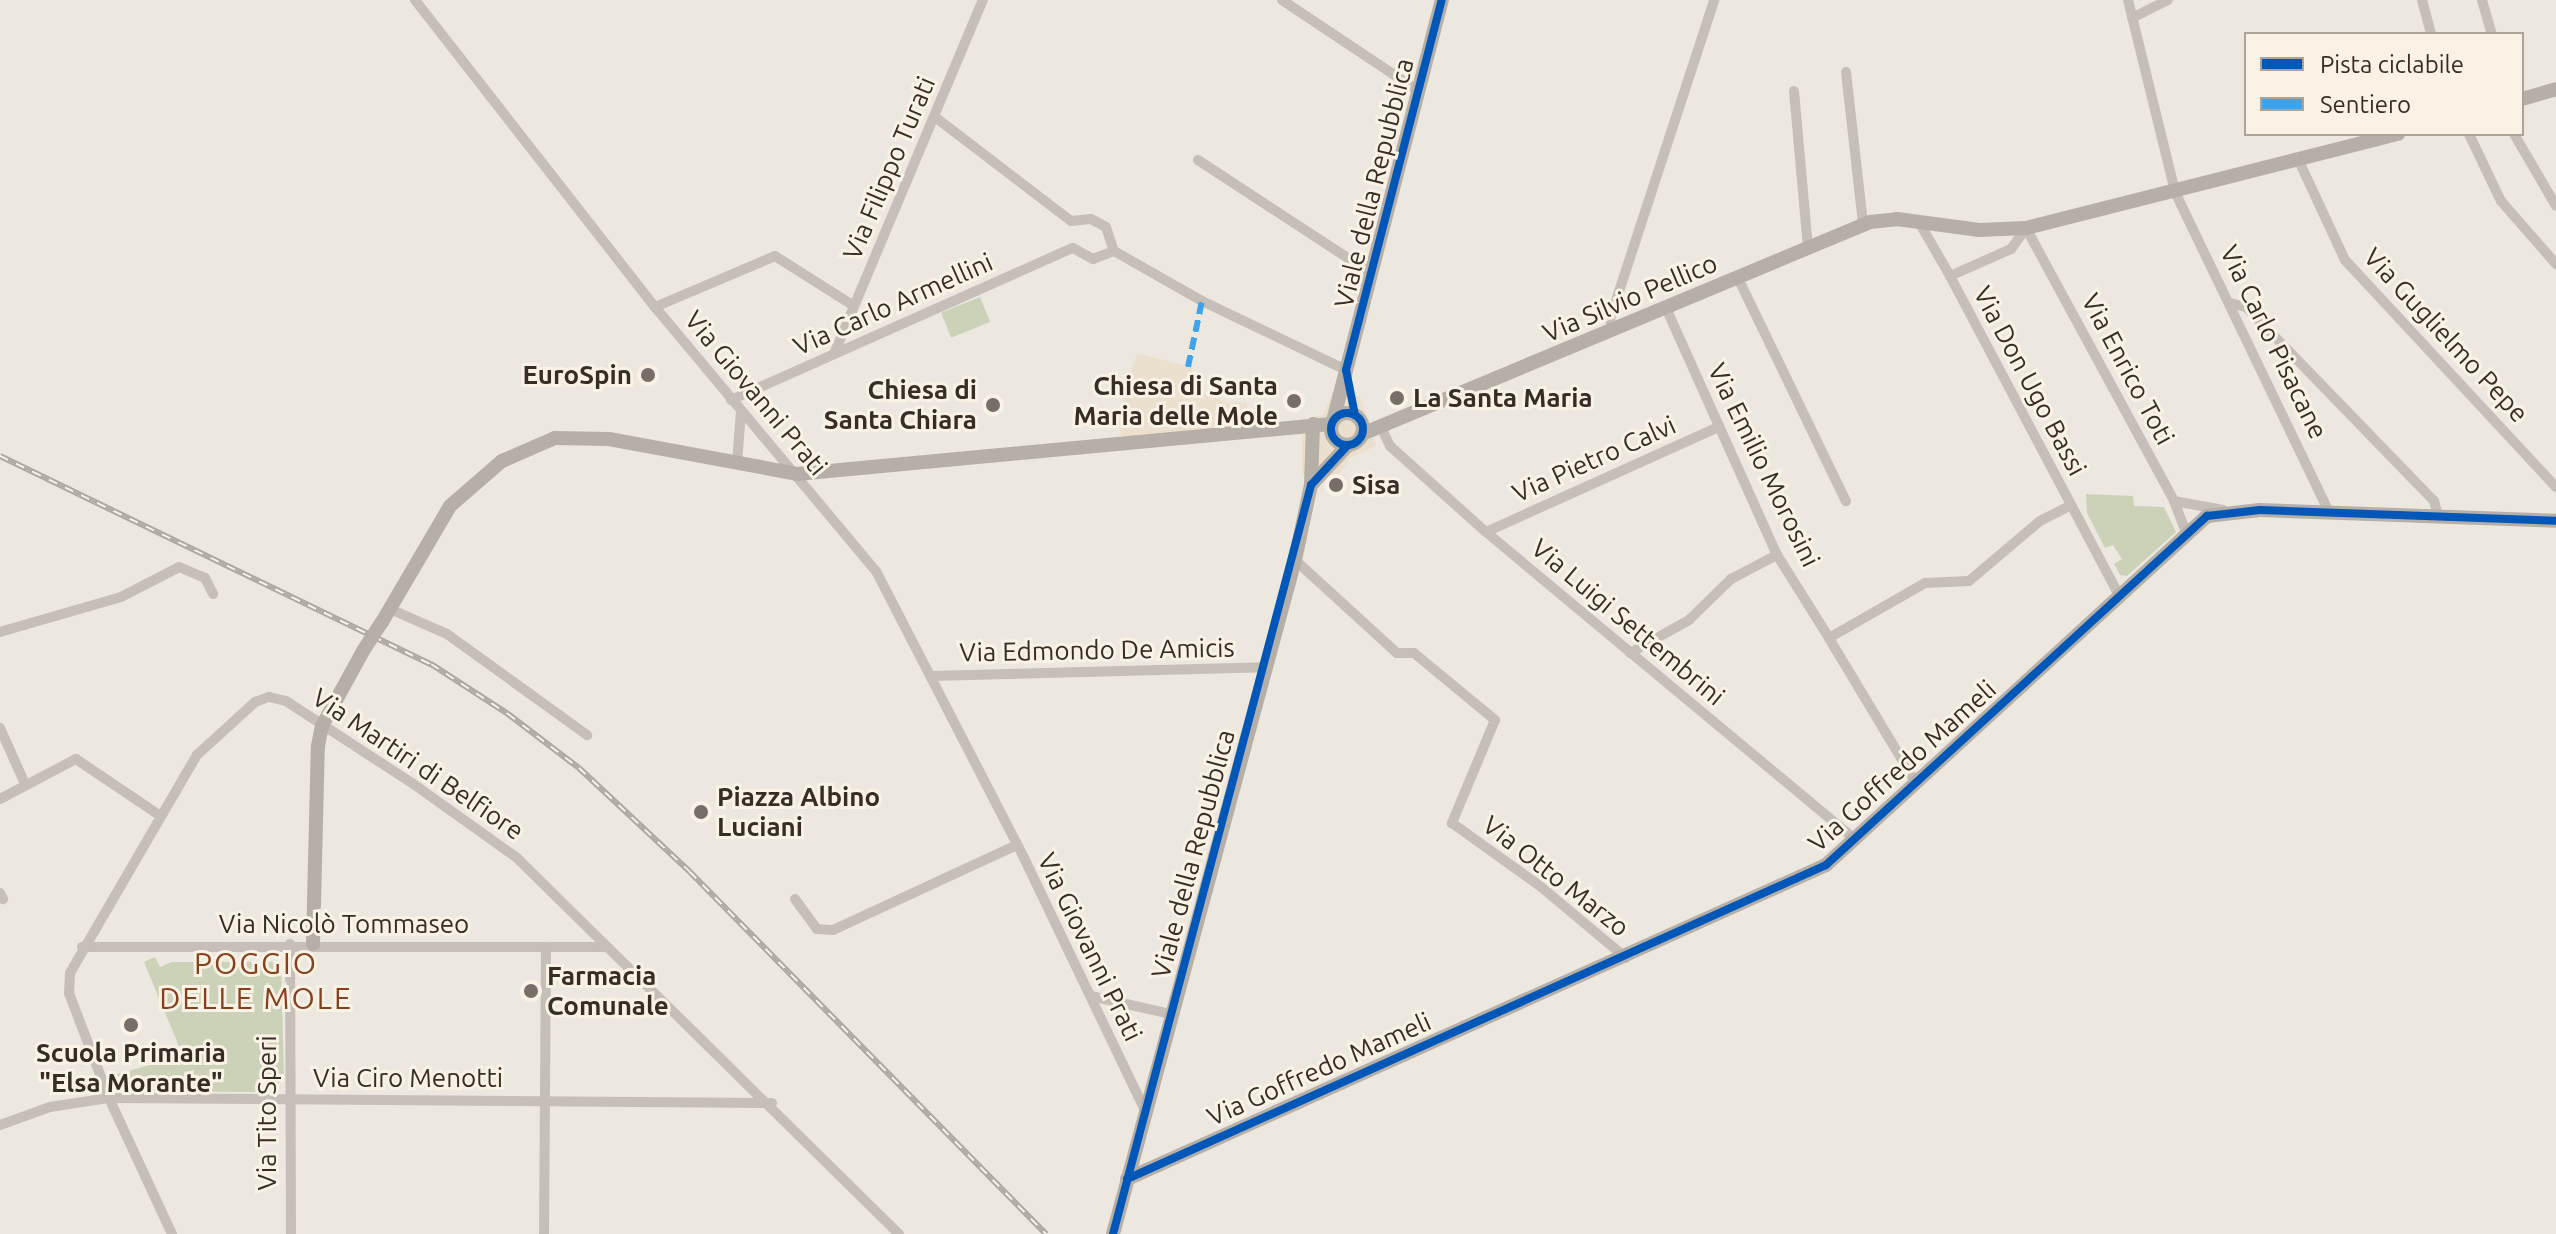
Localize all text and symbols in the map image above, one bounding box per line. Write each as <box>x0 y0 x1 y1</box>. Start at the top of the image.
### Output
legend <box>2244 32 2524 136</box>
text: Pista ciclabile <box>2320 51 2464 78</box>
street label: Viale della Repubblica <box>1328 55 1420 311</box>
street label: Via Filippo Turati <box>836 72 942 264</box>
text: Sentiero <box>2320 91 2411 118</box>
street label: Via Carlo Pisacane <box>2214 240 2334 444</box>
street label: Via Guglielmo Pepe <box>2357 241 2535 429</box>
street label: Via Carlo Armellini <box>789 246 997 362</box>
street label: Via Silvio Pellico <box>1538 247 1722 349</box>
street label: Via Don Ugo Bassi <box>1967 281 2093 481</box>
street label: Via Enrico Toti <box>2075 288 2181 450</box>
street label: Via Giovanni Prati <box>678 304 834 482</box>
street label: Via Emilio Morosini <box>1701 358 1827 572</box>
place label: EuroSpin <box>522 359 632 391</box>
marker: EuroSpin <box>639 366 657 384</box>
place label: Chiesa di Santa Maria delle Mole <box>1073 370 1278 432</box>
place label: Chiesa di Santa Chiara <box>824 374 977 436</box>
place label: La Santa Maria <box>1413 382 1593 414</box>
marker: La Santa Maria <box>1388 389 1406 407</box>
marker: Chiesa di Santa Maria delle Mole <box>1285 392 1303 410</box>
marker: Chiesa di Santa Chiara <box>984 396 1002 414</box>
street label: Via Pietro Calvi <box>1507 409 1681 509</box>
place label: Sisa <box>1352 469 1400 501</box>
marker: Sisa <box>1327 476 1345 494</box>
street label: Via Luigi Settembrini <box>1525 532 1731 712</box>
street label: Via Edmondo De Amicis <box>959 632 1235 668</box>
street label: Via Goffredo Mameli <box>1802 674 2002 858</box>
street label: Via Martiri di Belfiore <box>306 682 530 846</box>
street label: Viale della Repubblica <box>1145 726 1241 982</box>
place label: Piazza Albino Luciani <box>717 781 880 842</box>
marker: Piazza Albino Luciani <box>692 803 710 821</box>
street label: Via Otto Marzo <box>1476 809 1636 943</box>
street label: Via Giovanni Prati <box>1031 848 1149 1046</box>
street label: Via Nicolò Tommaseo <box>219 908 469 940</box>
district label: POGGIO DELLE MOLE <box>159 945 353 1016</box>
place label: Farmacia Comunale <box>547 960 669 1022</box>
marker: Farmacia Comunale <box>522 982 540 1000</box>
street label: Via Goffredo Mameli <box>1202 1006 1436 1132</box>
marker: Scuola Primaria "Elsa Morante" <box>122 1016 140 1034</box>
street label: Via Tito Speri <box>251 1035 283 1191</box>
place label: Scuola Primaria "Elsa Morante" <box>36 1037 226 1098</box>
street label: Via Ciro Menotti <box>313 1062 503 1094</box>

